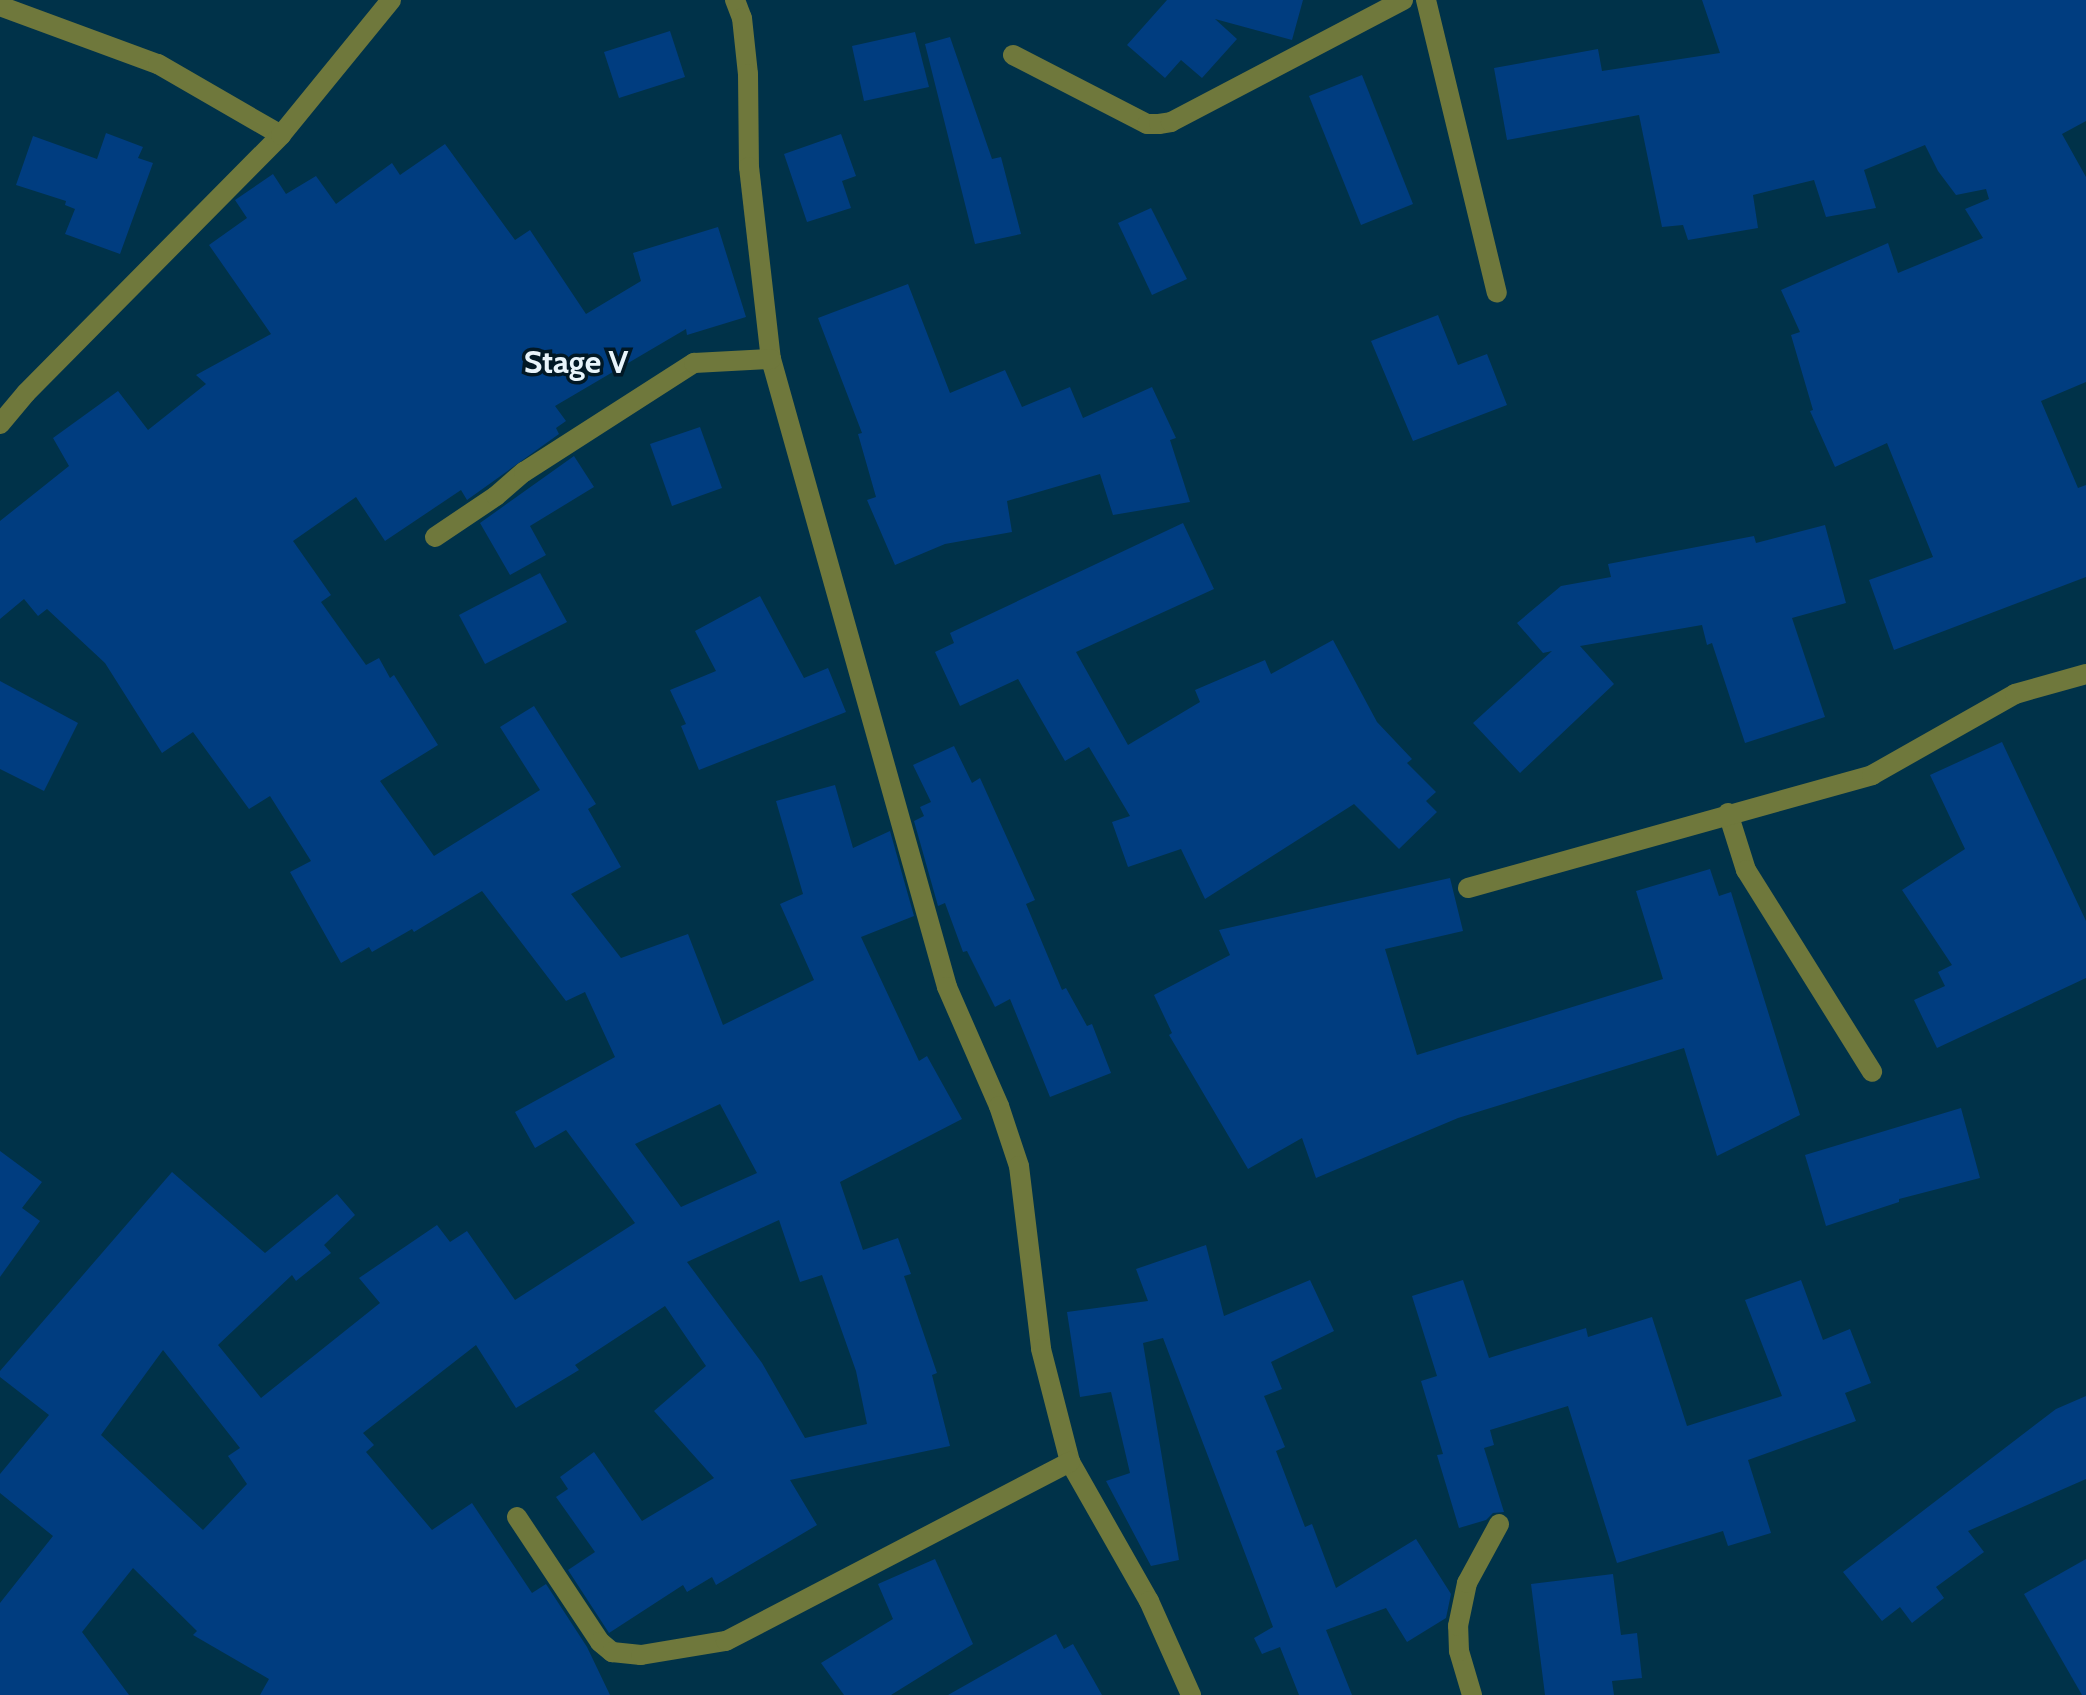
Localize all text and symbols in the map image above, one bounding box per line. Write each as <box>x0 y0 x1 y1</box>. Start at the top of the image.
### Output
district label: Stage V <box>524 343 628 381</box>

